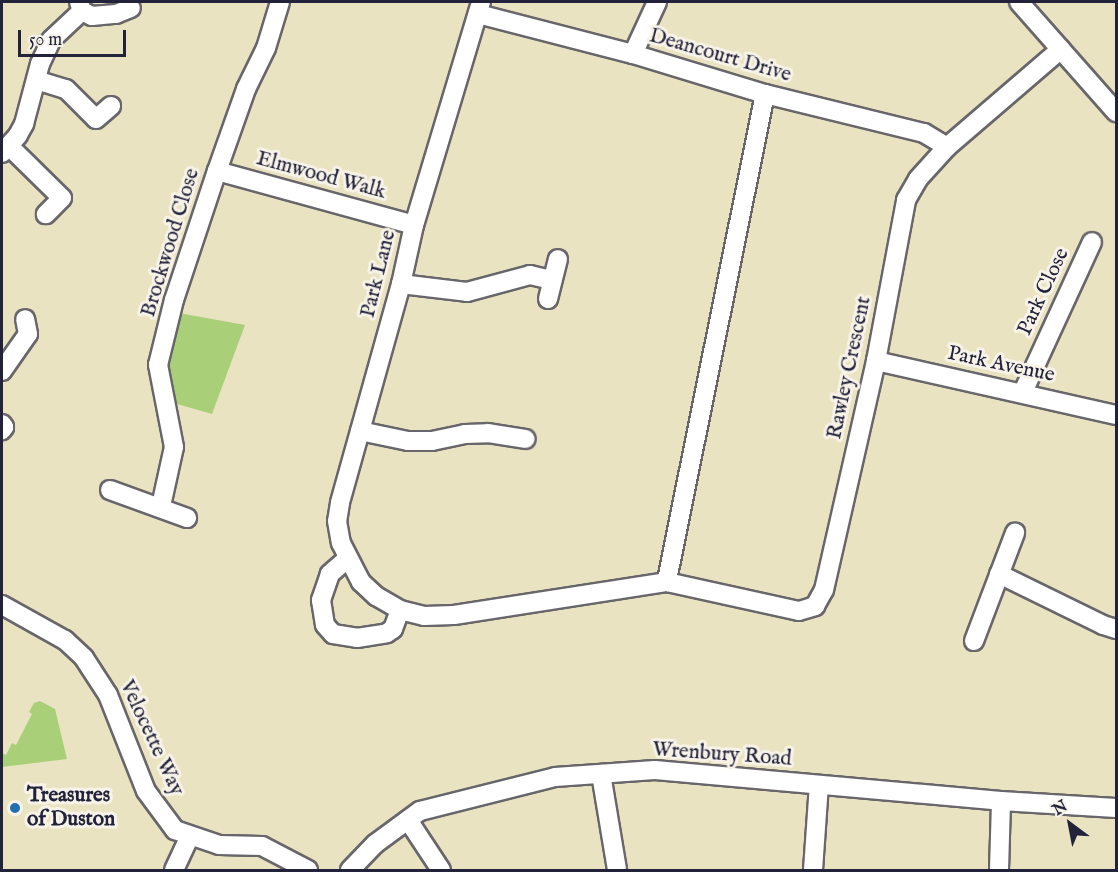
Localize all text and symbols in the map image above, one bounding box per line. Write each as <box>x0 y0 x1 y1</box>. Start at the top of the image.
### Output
scale bar <box>21 18 129 56</box>
street label: Deancourt Drive <box>646 24 794 88</box>
text: 50 m <box>29 29 62 52</box>
street label: Elmwood Walk <box>253 147 389 205</box>
street label: Brockwood Close <box>136 166 206 320</box>
street label: Park Lane <box>356 228 402 320</box>
street label: Park Close <box>1013 244 1075 340</box>
street label: Rawley Crescent <box>823 294 877 442</box>
street label: Park Avenue <box>945 341 1057 389</box>
street label: Velocette Way <box>113 676 189 800</box>
street label: Wrenbury Road <box>652 738 792 772</box>
place label: Treasures of Duston <box>27 783 115 833</box>
north arrow <box>1040 794 1100 854</box>
text: N <box>1049 797 1072 821</box>
marker: Treasures of Duston <box>8 801 22 815</box>

